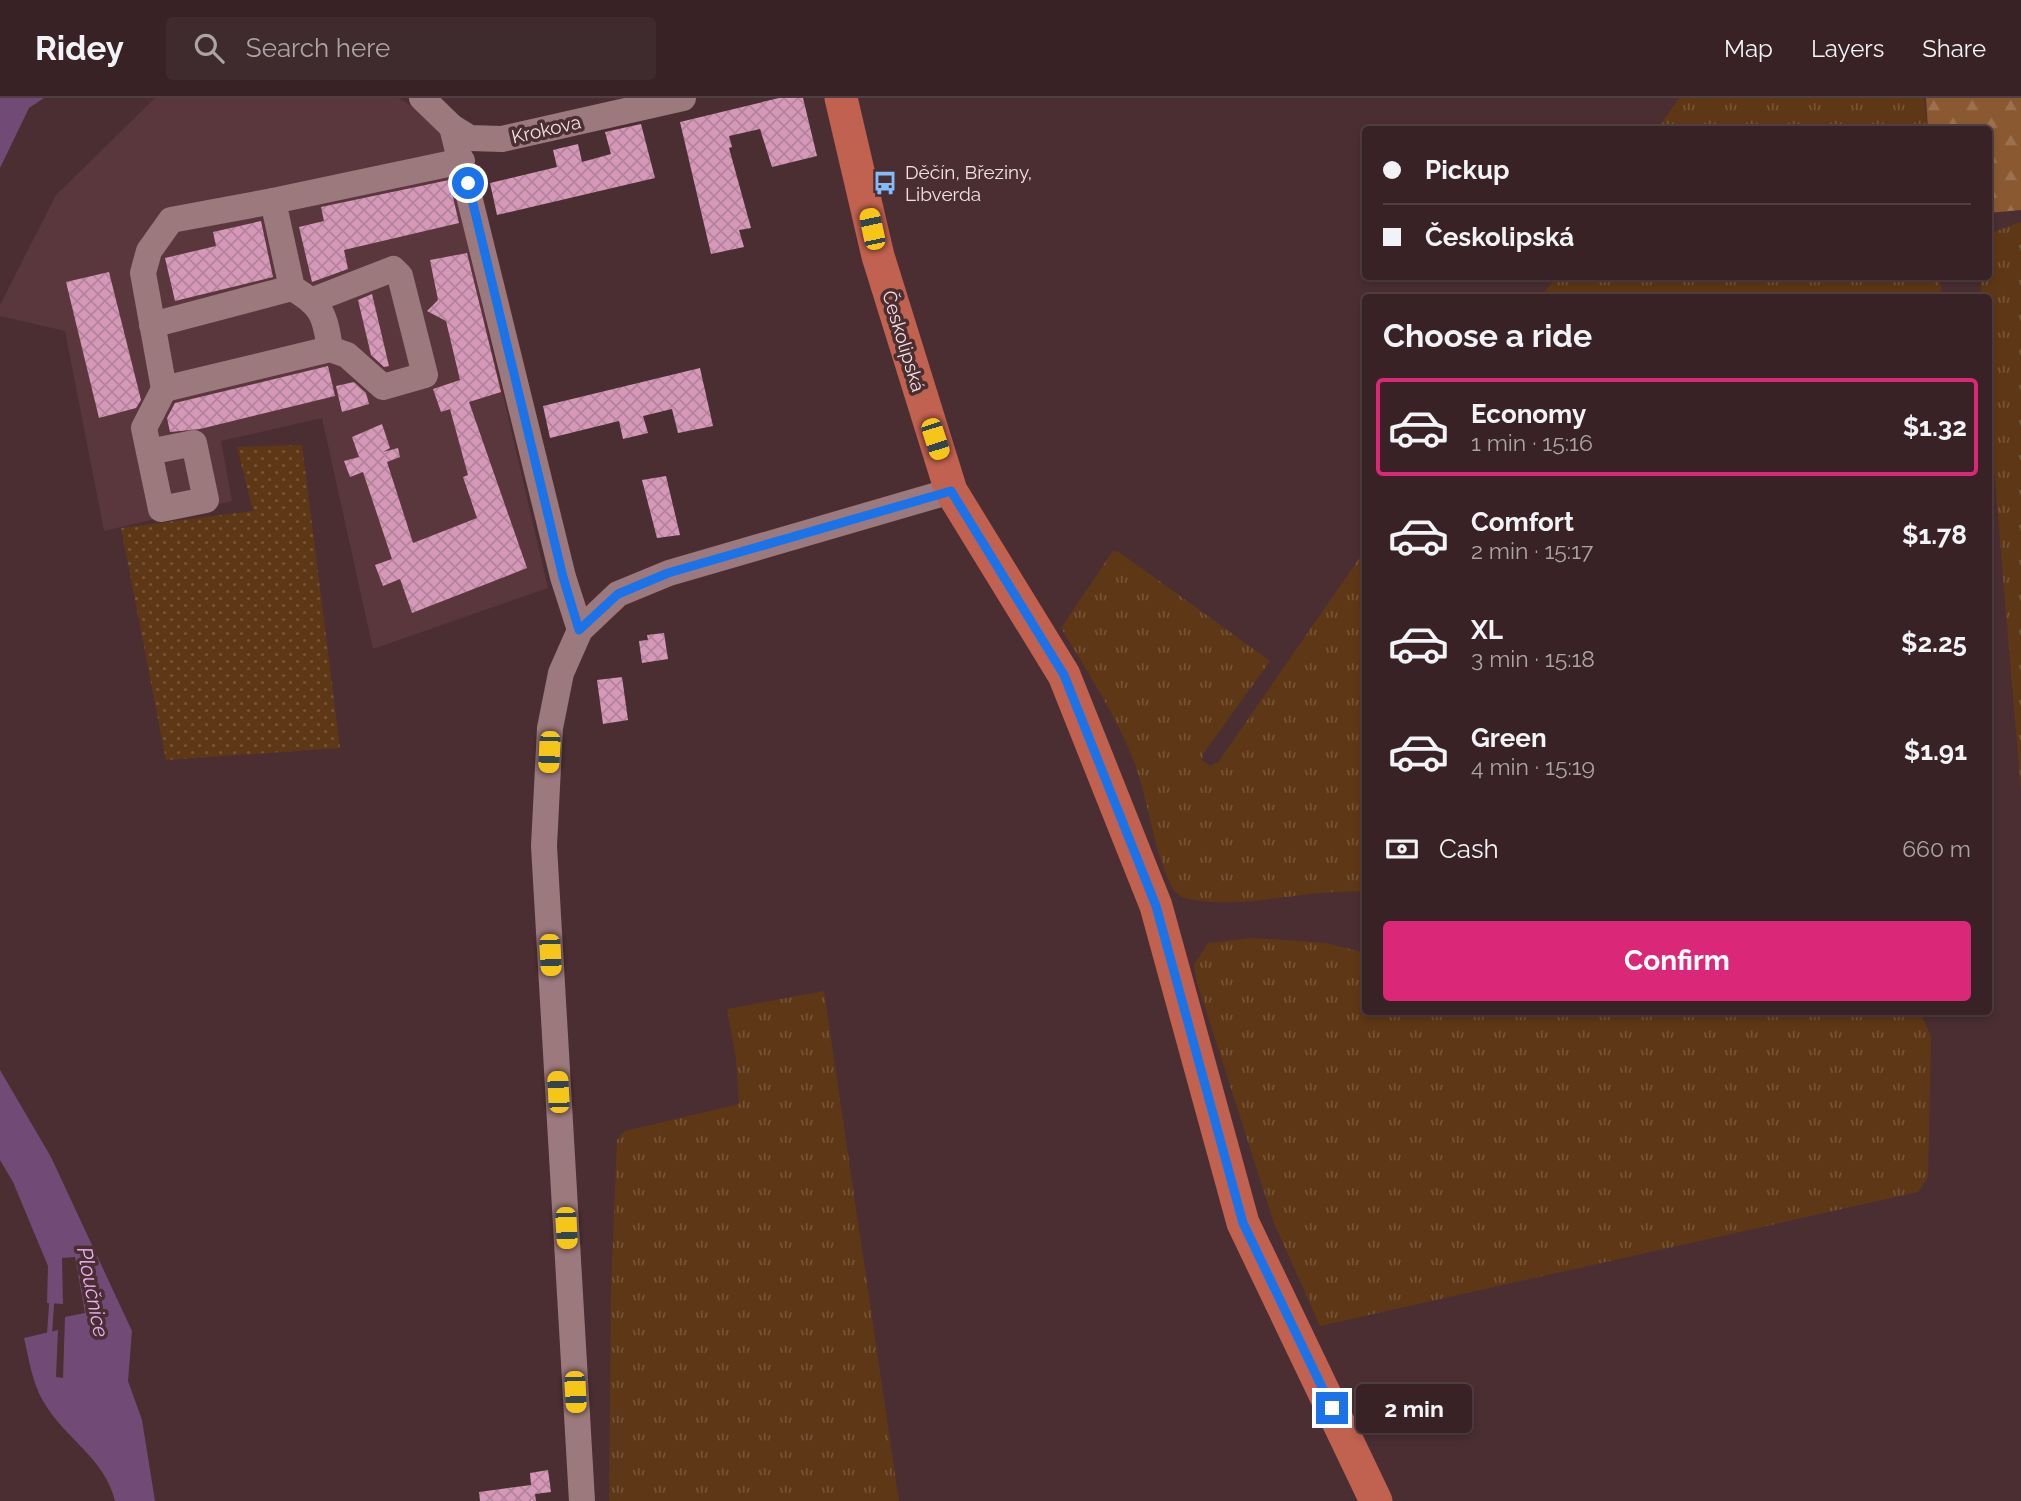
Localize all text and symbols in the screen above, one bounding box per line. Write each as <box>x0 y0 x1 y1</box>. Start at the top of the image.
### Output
search box <box>166 17 656 80</box>
text: Ridey <box>35 29 124 68</box>
icon: search <box>190 29 228 67</box>
text: Search here <box>246 33 390 63</box>
text: Map <box>1724 34 1773 63</box>
text: Layers <box>1811 34 1884 63</box>
text: Share <box>1922 34 1986 63</box>
street label: Krokova <box>509 110 583 148</box>
text: Pickup <box>1425 155 1510 185</box>
place label: Děčín, Březiny, Libverda <box>905 161 1032 205</box>
route start <box>452 167 484 199</box>
bus stop icon: Děčín, Březiny, Libverda <box>871 169 899 197</box>
car <box>858 206 887 252</box>
text: Českolipská <box>1425 222 1574 252</box>
street label: Českolipská <box>878 288 930 394</box>
text: Choose a ride <box>1383 317 1592 354</box>
icon: car <box>1387 396 1450 459</box>
text: Economy <box>1471 399 1586 429</box>
text: $1.32 <box>1903 412 1967 442</box>
car <box>919 416 952 462</box>
text: 1 min · 15:16 <box>1471 429 1593 456</box>
icon: car <box>1387 504 1450 567</box>
text: Comfort <box>1471 507 1574 537</box>
text: $1.78 <box>1902 520 1967 550</box>
text: 2 min · 15:17 <box>1471 537 1593 564</box>
icon: car <box>1387 612 1450 675</box>
text: XL <box>1471 615 1503 645</box>
text: $2.25 <box>1901 628 1967 658</box>
text: 3 min · 15:18 <box>1471 645 1595 672</box>
icon: car <box>1387 720 1450 783</box>
text: Green <box>1471 723 1547 753</box>
car <box>538 730 561 774</box>
text: $1.91 <box>1904 736 1967 766</box>
text: 4 min · 15:19 <box>1471 753 1595 780</box>
icon: cash <box>1383 830 1421 868</box>
text: Cash <box>1439 834 1499 864</box>
text: 660 m <box>1902 835 1971 862</box>
button: Confirm <box>1383 921 1971 1001</box>
car <box>539 933 562 977</box>
car <box>547 1070 570 1114</box>
car <box>555 1206 578 1250</box>
water label: Ploučnice <box>72 1245 114 1339</box>
car <box>564 1370 587 1414</box>
callout: 2 min <box>1356 1384 1472 1432</box>
route end <box>1316 1392 1348 1424</box>
text: 2 min <box>1384 1395 1444 1422</box>

